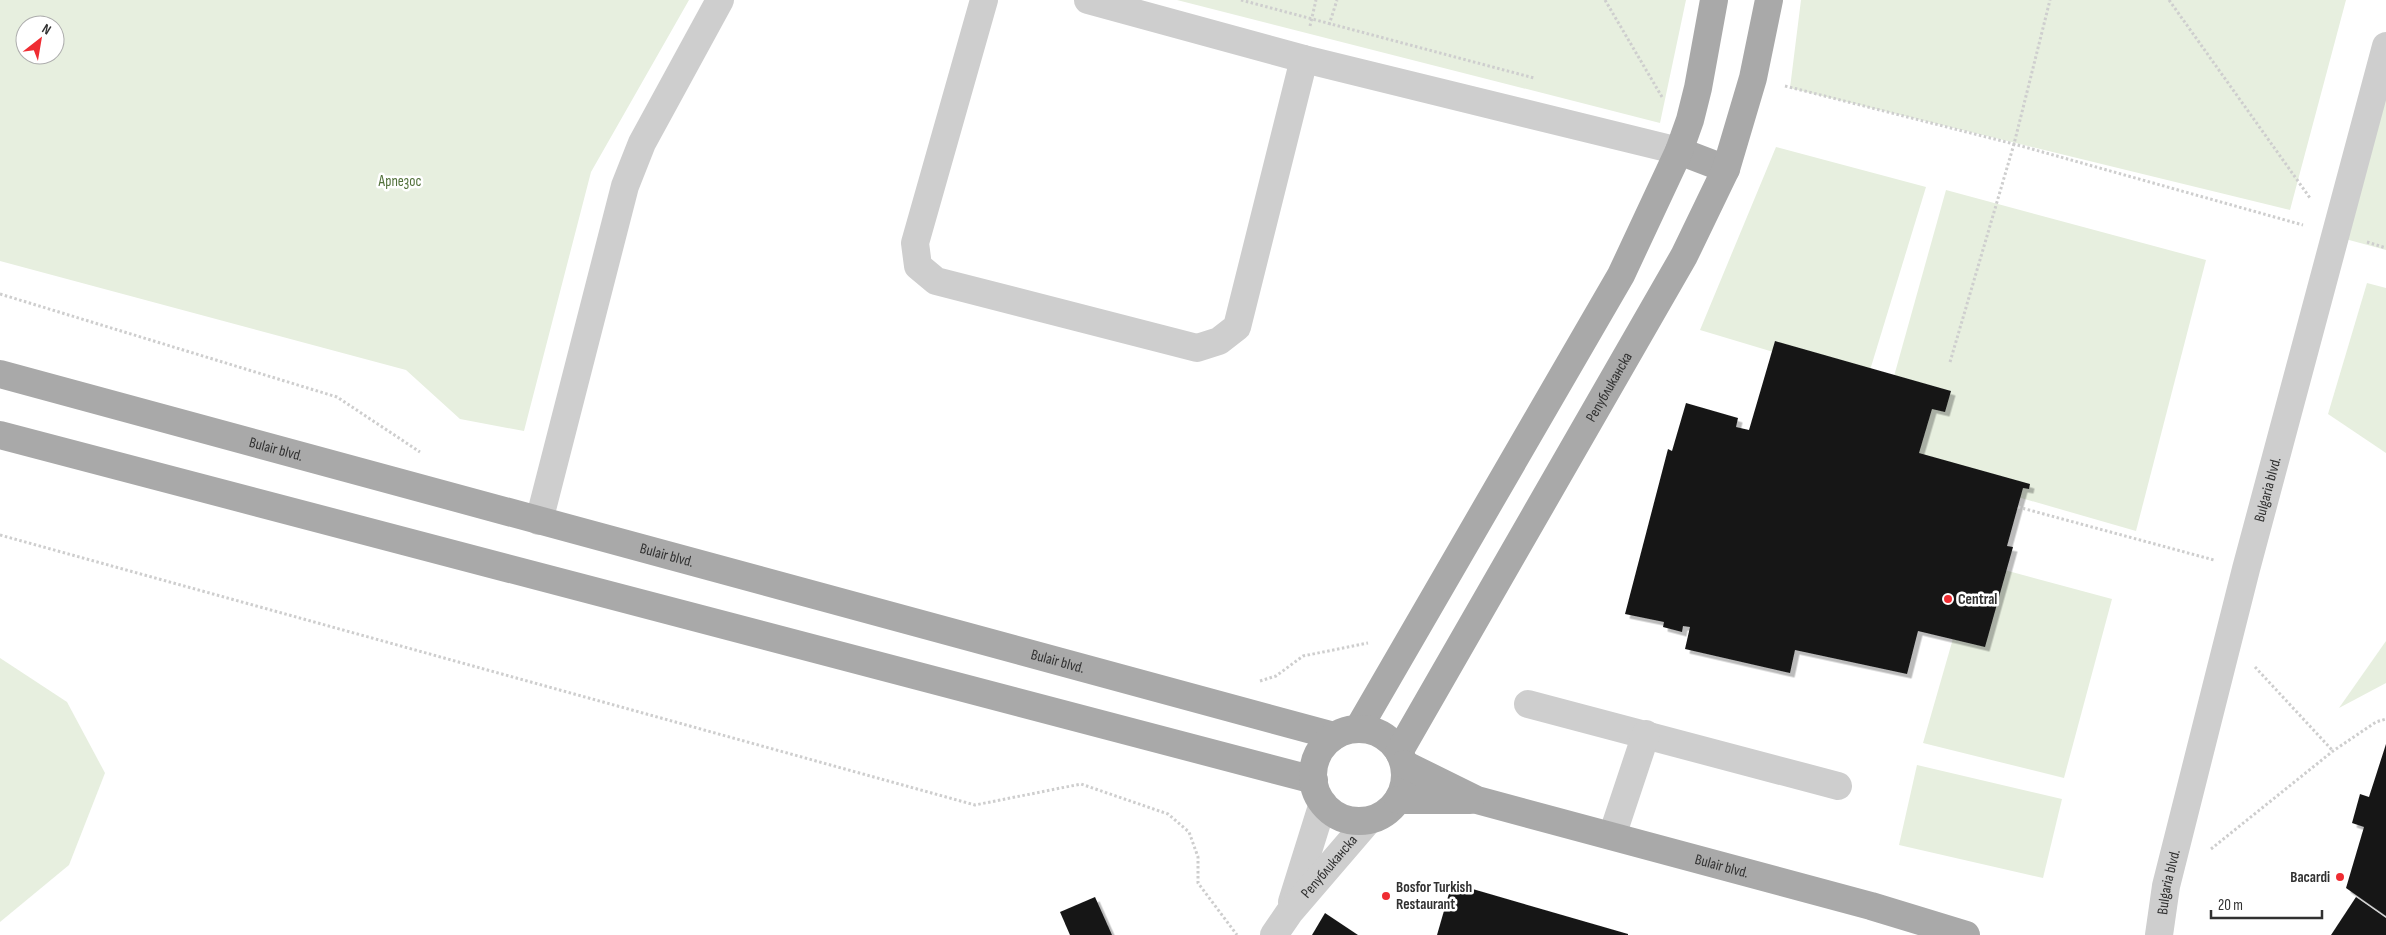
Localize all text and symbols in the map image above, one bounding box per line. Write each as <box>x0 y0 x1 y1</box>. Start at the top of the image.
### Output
north arrow <box>15 15 65 65</box>
text: N <box>39 20 54 38</box>
park label: Арпезос <box>377 172 422 191</box>
street label: Републиканска <box>1581 349 1636 425</box>
street label: Bulair blvd. <box>247 433 305 465</box>
street label: Bulgaria blvd. <box>2250 455 2285 524</box>
street label: Bulair blvd. <box>638 539 696 571</box>
place label: Central <box>1958 590 1997 609</box>
marker: Central <box>1942 593 1954 605</box>
street label: Bulair blvd. <box>1029 645 1087 677</box>
street label: Републиканска <box>1297 831 1362 902</box>
street label: Bulgaria blvd. <box>2153 847 2184 916</box>
street label: Bulair blvd. <box>1693 850 1751 882</box>
place label: Bacardi <box>2290 868 2330 887</box>
marker: Bacardi <box>2334 871 2346 883</box>
place label: Bosfor Turkish Restaurant <box>1396 878 1472 914</box>
scale bar <box>2211 888 2322 920</box>
marker: Bosfor Turkish Restaurant <box>1380 890 1392 902</box>
text: 20 m <box>2218 896 2243 915</box>

